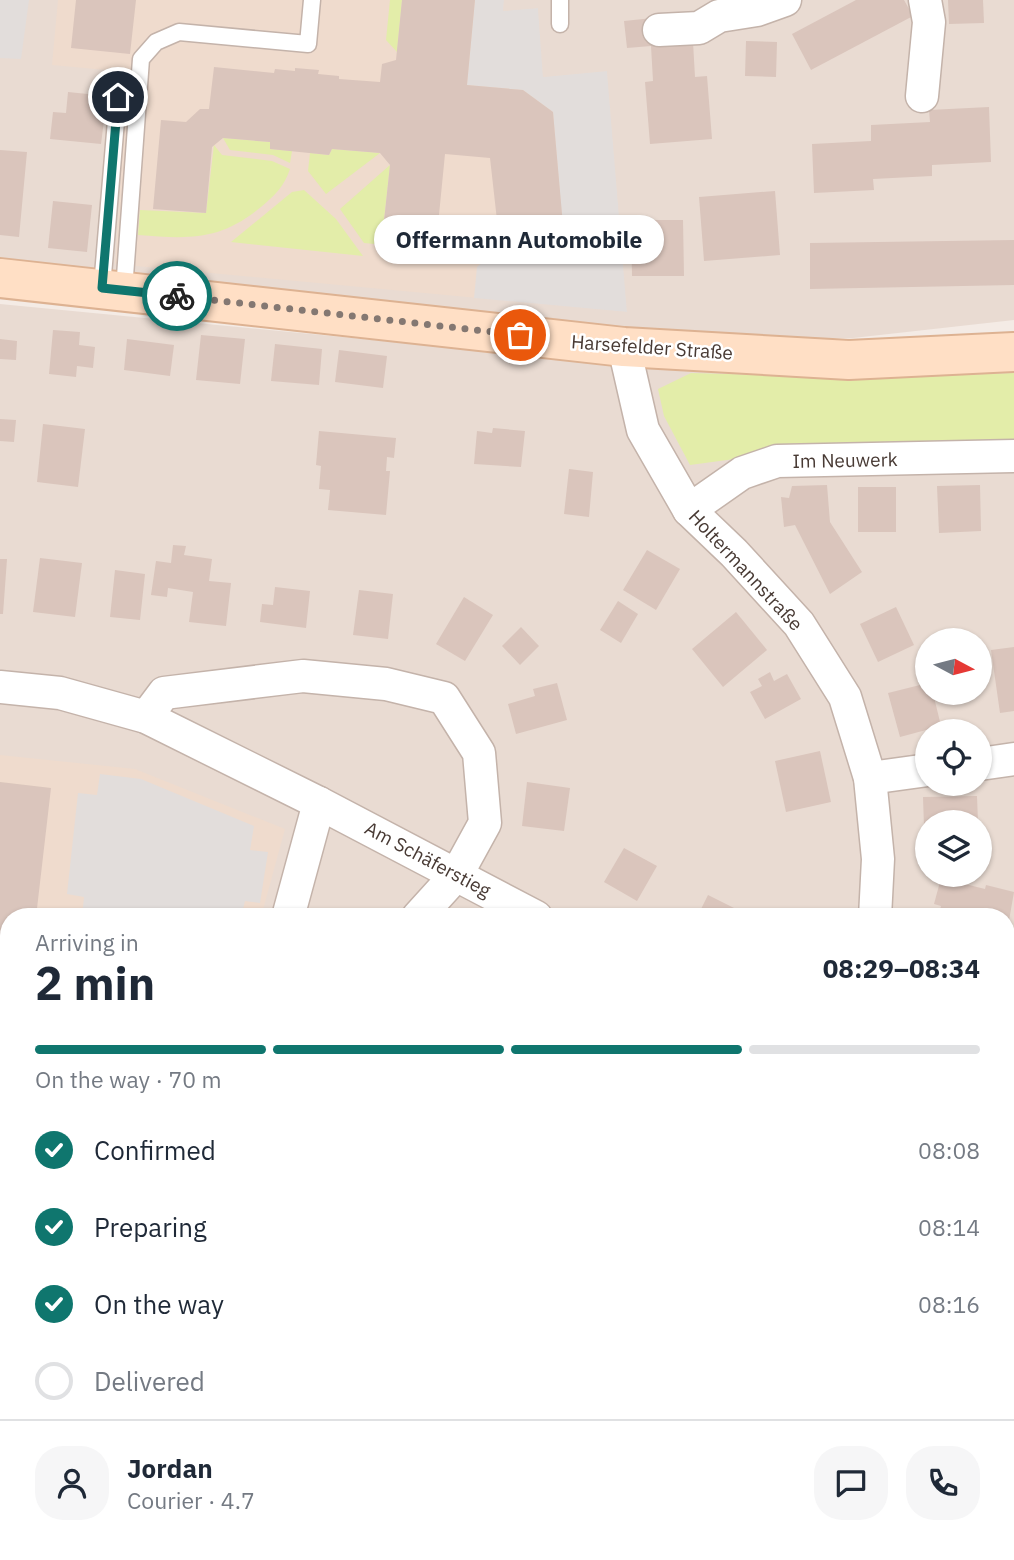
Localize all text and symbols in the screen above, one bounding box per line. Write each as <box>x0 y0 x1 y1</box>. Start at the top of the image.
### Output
pin <box>88 67 148 127</box>
icon: home <box>99 78 137 116</box>
callout: Offermann Automobile <box>375 216 665 265</box>
text: Offermann Automobile <box>396 224 642 254</box>
courier <box>142 261 212 331</box>
icon: bike <box>158 277 196 315</box>
pin <box>490 305 550 365</box>
icon: bag <box>501 316 539 354</box>
street label: Harsefelder Straße <box>570 329 734 365</box>
street label: Im Neuwerk <box>792 447 898 473</box>
street label: Holtermannstraße <box>684 504 808 636</box>
north arrow <box>915 628 992 705</box>
map controls <box>915 628 992 887</box>
button: locate <box>915 719 992 796</box>
button: layers <box>915 810 992 887</box>
street label: Am Schäferstieg <box>361 816 495 902</box>
text: Arriving in <box>35 927 139 957</box>
text: 08:29–08:34 <box>823 951 980 985</box>
text: 2 min <box>35 953 155 1013</box>
text: On the way · 70 m <box>35 1064 222 1094</box>
icon: check <box>35 1131 73 1169</box>
text: Confirmed <box>94 1133 216 1167</box>
text: 08:08 <box>918 1135 980 1165</box>
icon: check <box>35 1208 73 1246</box>
text: Preparing <box>94 1210 207 1244</box>
text: 08:14 <box>918 1212 980 1242</box>
icon: check <box>35 1285 73 1323</box>
text: On the way <box>94 1287 224 1321</box>
text: 08:16 <box>918 1289 980 1319</box>
text: Delivered <box>94 1364 205 1398</box>
button: person <box>35 1446 109 1520</box>
button: chat <box>814 1446 888 1520</box>
button: phone <box>906 1446 980 1520</box>
text: Jordan <box>127 1451 213 1485</box>
text: Courier · 4.7 <box>127 1485 255 1515</box>

